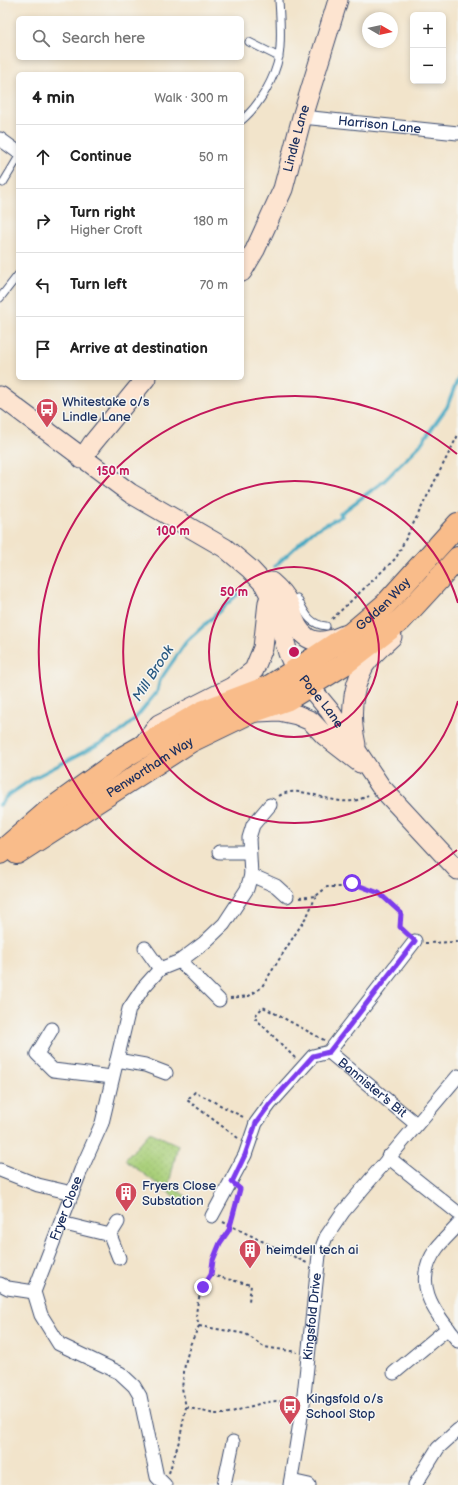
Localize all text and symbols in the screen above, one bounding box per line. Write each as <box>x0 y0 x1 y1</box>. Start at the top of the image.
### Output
north arrow <box>362 12 398 48</box>
map controls <box>410 12 446 84</box>
button: + <box>410 12 446 48</box>
search box <box>16 16 244 60</box>
icon: search <box>30 27 52 49</box>
text: Search here <box>62 29 145 48</box>
button: − <box>410 48 446 84</box>
text: 4 min <box>32 88 75 108</box>
text: Walk · 300 m <box>154 90 228 106</box>
street label: Lindle Lane <box>280 103 313 174</box>
street label: Harrison Lane <box>337 113 422 137</box>
icon: ahead <box>32 146 54 168</box>
text: Continue <box>70 147 132 166</box>
text: 50 m <box>199 149 228 165</box>
text: Turn right <box>70 203 135 222</box>
icon: right <box>32 210 54 232</box>
text: 180 m <box>193 213 228 229</box>
text: Higher Croft <box>70 222 142 238</box>
icon: left <box>32 274 54 296</box>
text: Turn left <box>70 275 127 294</box>
text: 70 m <box>200 277 228 293</box>
icon: arrive <box>32 338 54 360</box>
text: Arrive at destination <box>70 339 208 358</box>
place label: Whitestake o/s Lindle Lane <box>62 394 150 425</box>
bus stop icon: Whitestake o/s Lindle Lane <box>34 396 60 429</box>
text: 150 m <box>97 464 129 479</box>
text: 100 m <box>156 524 190 539</box>
street label: Golden Way <box>353 574 414 634</box>
text: 50 m <box>220 585 248 600</box>
water label: Mill Brook <box>129 641 178 704</box>
centre of rings <box>287 645 301 659</box>
street label: Pope Lane <box>295 672 347 732</box>
street label: Penwortham Way <box>103 734 196 801</box>
route start <box>343 874 361 892</box>
street label: Bannister's Bit <box>334 1055 410 1121</box>
street label: Fryer Close <box>47 1174 86 1243</box>
place label: Fryers Close Substation <box>142 1178 216 1209</box>
building icon: Fryers Close Substation <box>113 1180 139 1213</box>
building icon: heimdell tech ai <box>237 1237 263 1270</box>
place label: heimdell tech ai <box>266 1242 358 1258</box>
street label: Kingsfold Drive <box>300 1272 325 1361</box>
route end <box>194 1278 212 1296</box>
place label: Kingsfold o/s School Stop <box>306 1391 384 1422</box>
bus stop icon: Kingsfold o/s School Stop <box>277 1393 303 1426</box>

